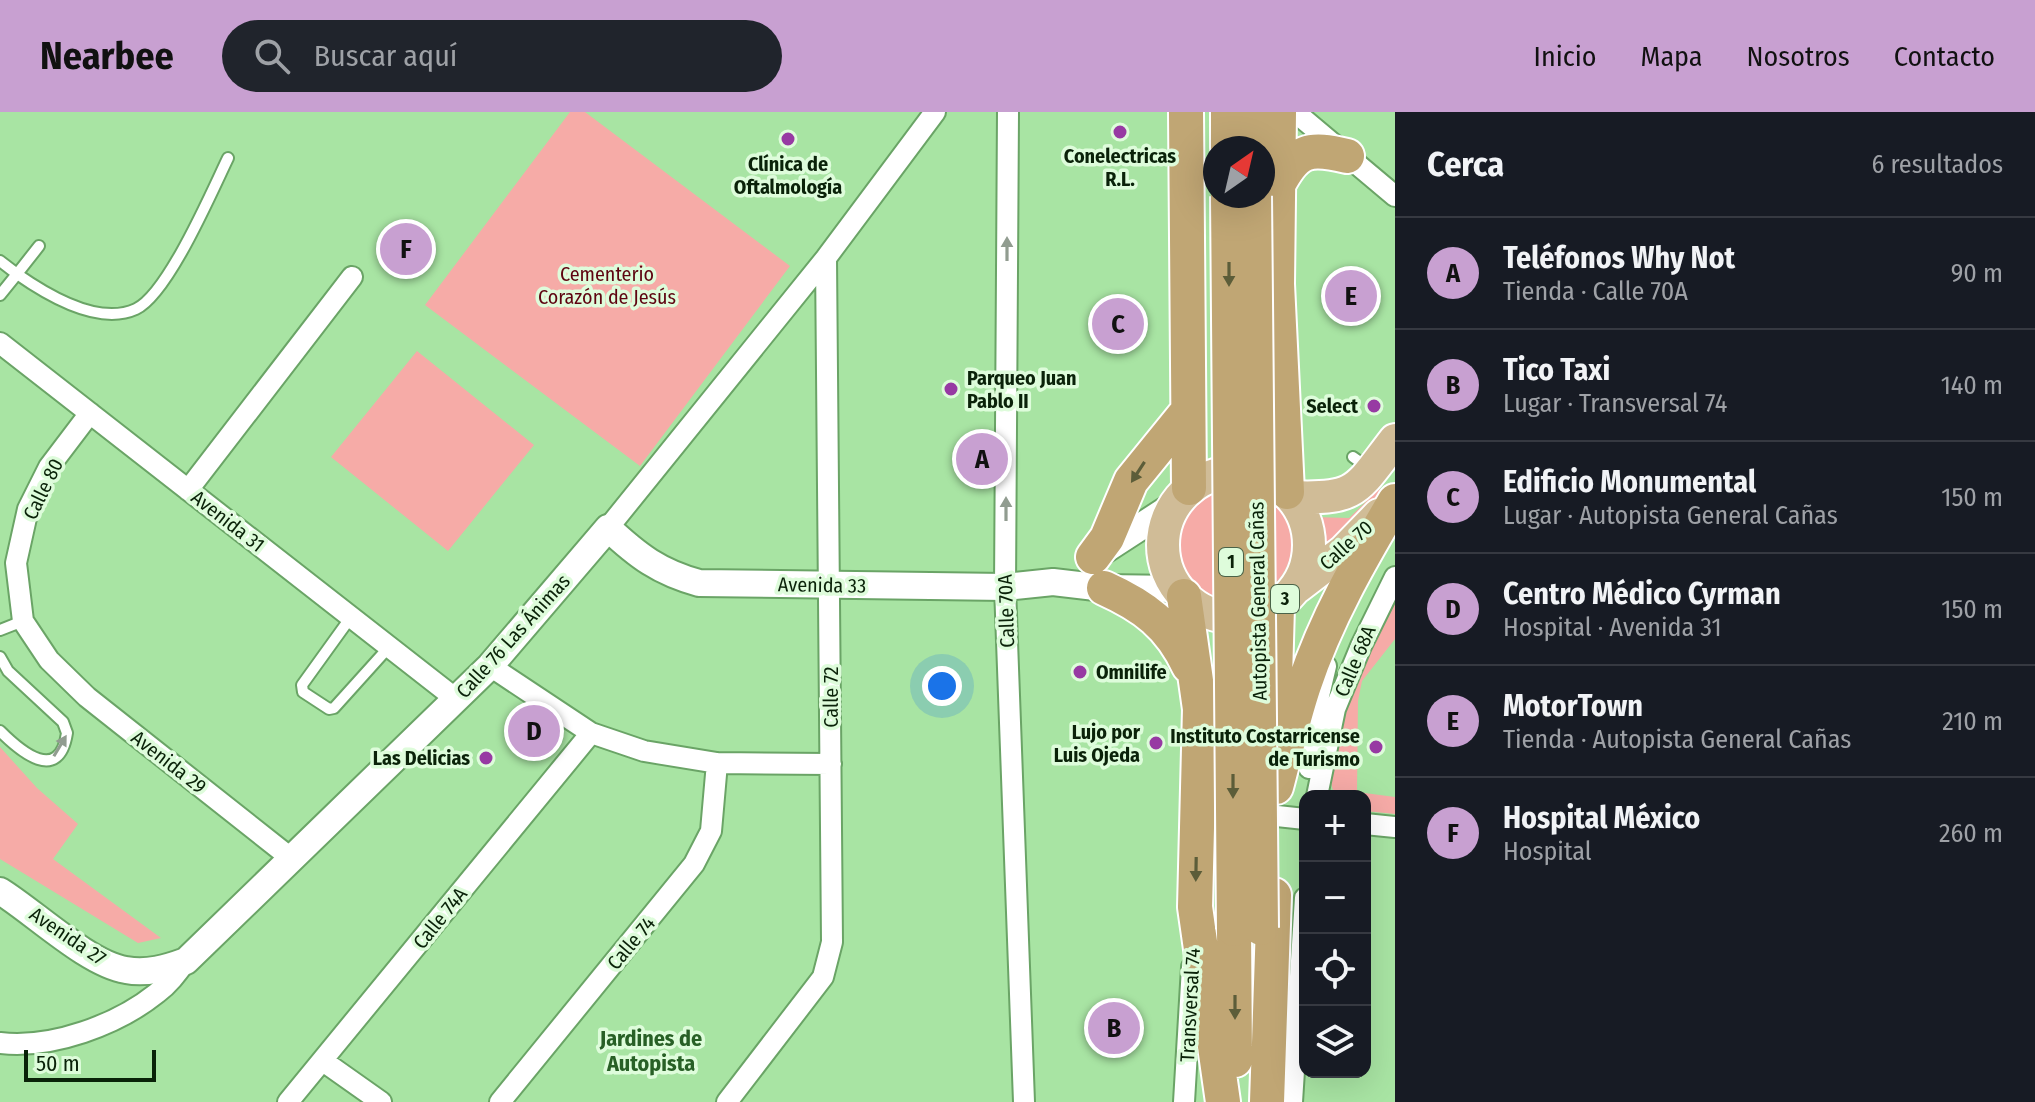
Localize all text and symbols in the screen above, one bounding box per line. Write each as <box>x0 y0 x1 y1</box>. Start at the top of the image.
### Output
search box <box>222 20 782 92</box>
text: Nearbee <box>40 33 174 79</box>
icon: search <box>250 34 294 78</box>
text: Buscar aquí <box>314 38 457 74</box>
text: Inicio <box>1534 40 1596 73</box>
text: Mapa <box>1640 40 1702 73</box>
text: Nosotros <box>1746 40 1850 73</box>
text: Contacto <box>1894 40 1995 73</box>
marker: Conelectricas R.L. <box>1111 123 1129 141</box>
marker: Clínica de Oftalmología <box>779 130 797 148</box>
north arrow <box>1203 136 1275 208</box>
place label: Conelectricas R.L. <box>1064 144 1176 191</box>
text: Cerca <box>1427 144 1504 185</box>
text: 6 resultados <box>1871 149 2003 180</box>
place label: Clínica de Oftalmología <box>734 152 842 199</box>
pin: F <box>380 219 432 279</box>
one-way arrow <box>1001 236 1014 261</box>
text: Teléfonos Why Not <box>1503 240 1735 276</box>
text: A <box>1446 258 1460 289</box>
text: 90 m <box>1951 258 2003 289</box>
park label: Cementerio Corazón de Jesús <box>538 262 676 309</box>
one-way arrow <box>1223 262 1235 287</box>
pin: E <box>1325 266 1377 326</box>
text: Tienda · Calle 70A <box>1503 276 1688 307</box>
pin: C <box>1092 294 1144 354</box>
text: Tico Taxi <box>1503 352 1610 388</box>
place label: Parqueo Juan Pablo II <box>967 366 1077 413</box>
text: B <box>1446 370 1460 401</box>
text: 140 m <box>1941 370 2003 401</box>
marker: Parqueo Juan Pablo II <box>942 380 960 398</box>
text: Lugar · Transversal 74 <box>1503 388 1727 419</box>
place label: Select <box>1306 394 1359 418</box>
marker: Select <box>1365 397 1383 415</box>
pin: A <box>956 429 1008 489</box>
street label: Calle 80 <box>18 455 68 523</box>
one-way arrow <box>1130 462 1145 483</box>
text: Edificio Monumental <box>1503 464 1756 500</box>
text: C <box>1446 482 1460 513</box>
text: 150 m <box>1941 482 2003 513</box>
street label: Avenida 31 <box>187 485 269 557</box>
one-way arrow <box>1000 496 1012 521</box>
text: Lugar · Autopista General Cañas <box>1503 500 1838 531</box>
street label: Autopista General Cañas <box>1244 501 1272 701</box>
street label: Calle 70 <box>1315 515 1377 575</box>
road number: 1 <box>1219 548 1243 576</box>
street label: Calle 76 Las Ánimas <box>451 569 575 703</box>
street label: Avenida 33 <box>778 572 866 598</box>
street label: Calle 70A <box>993 573 1019 648</box>
text: Centro Médico Cyrman <box>1503 576 1781 612</box>
road number: 3 <box>1271 585 1299 613</box>
text: D <box>1445 594 1461 625</box>
text: 150 m <box>1941 594 2003 625</box>
text: Hospital · Avenida 31 <box>1503 612 1722 643</box>
street label: Calle 68A <box>1329 621 1381 700</box>
place label: Omnilife <box>1096 660 1167 684</box>
marker: Omnilife <box>1071 663 1089 681</box>
street label: Calle 72 <box>819 666 843 728</box>
your location <box>922 666 962 706</box>
text: MotorTown <box>1503 688 1643 724</box>
pin: D <box>508 701 560 761</box>
text: E <box>1447 706 1459 737</box>
text: 210 m <box>1942 706 2003 737</box>
place label: Lujo por Luis Ojeda <box>1054 720 1141 767</box>
place label: Instituto Costarricense de Turismo <box>1170 724 1360 771</box>
text: Tienda · Autopista General Cañas <box>1503 724 1851 755</box>
street label: Avenida 29 <box>127 725 211 799</box>
marker: Lujo por Luis Ojeda <box>1147 734 1165 752</box>
one-way arrow <box>52 735 67 758</box>
marker: Instituto Costarricense de Turismo <box>1367 738 1385 756</box>
place label: Las Delicias <box>373 746 470 770</box>
marker: Las Delicias <box>477 749 495 767</box>
one-way arrow <box>1227 774 1239 799</box>
map controls <box>1299 790 1371 1078</box>
button: + <box>1299 790 1371 862</box>
text: Hospital México <box>1503 800 1700 836</box>
text: F <box>1447 818 1459 849</box>
text: 260 m <box>1939 818 2003 849</box>
text: Hospital <box>1503 836 1592 867</box>
one-way arrow <box>1190 857 1203 882</box>
button: − <box>1299 862 1371 934</box>
street label: Calle 74A <box>408 882 472 954</box>
street label: Avenida 27 <box>25 902 111 970</box>
street label: Calle 74 <box>602 911 660 974</box>
button: locate <box>1299 934 1371 1006</box>
street label: Transversal 74 <box>1175 947 1205 1063</box>
one-way arrow <box>1229 995 1241 1020</box>
pin: B <box>1088 998 1140 1058</box>
button: layers <box>1299 1006 1371 1078</box>
district label: Jardines de Autopista <box>599 1025 702 1077</box>
scale bar <box>24 1046 156 1082</box>
text: 50 m <box>36 1050 80 1077</box>

